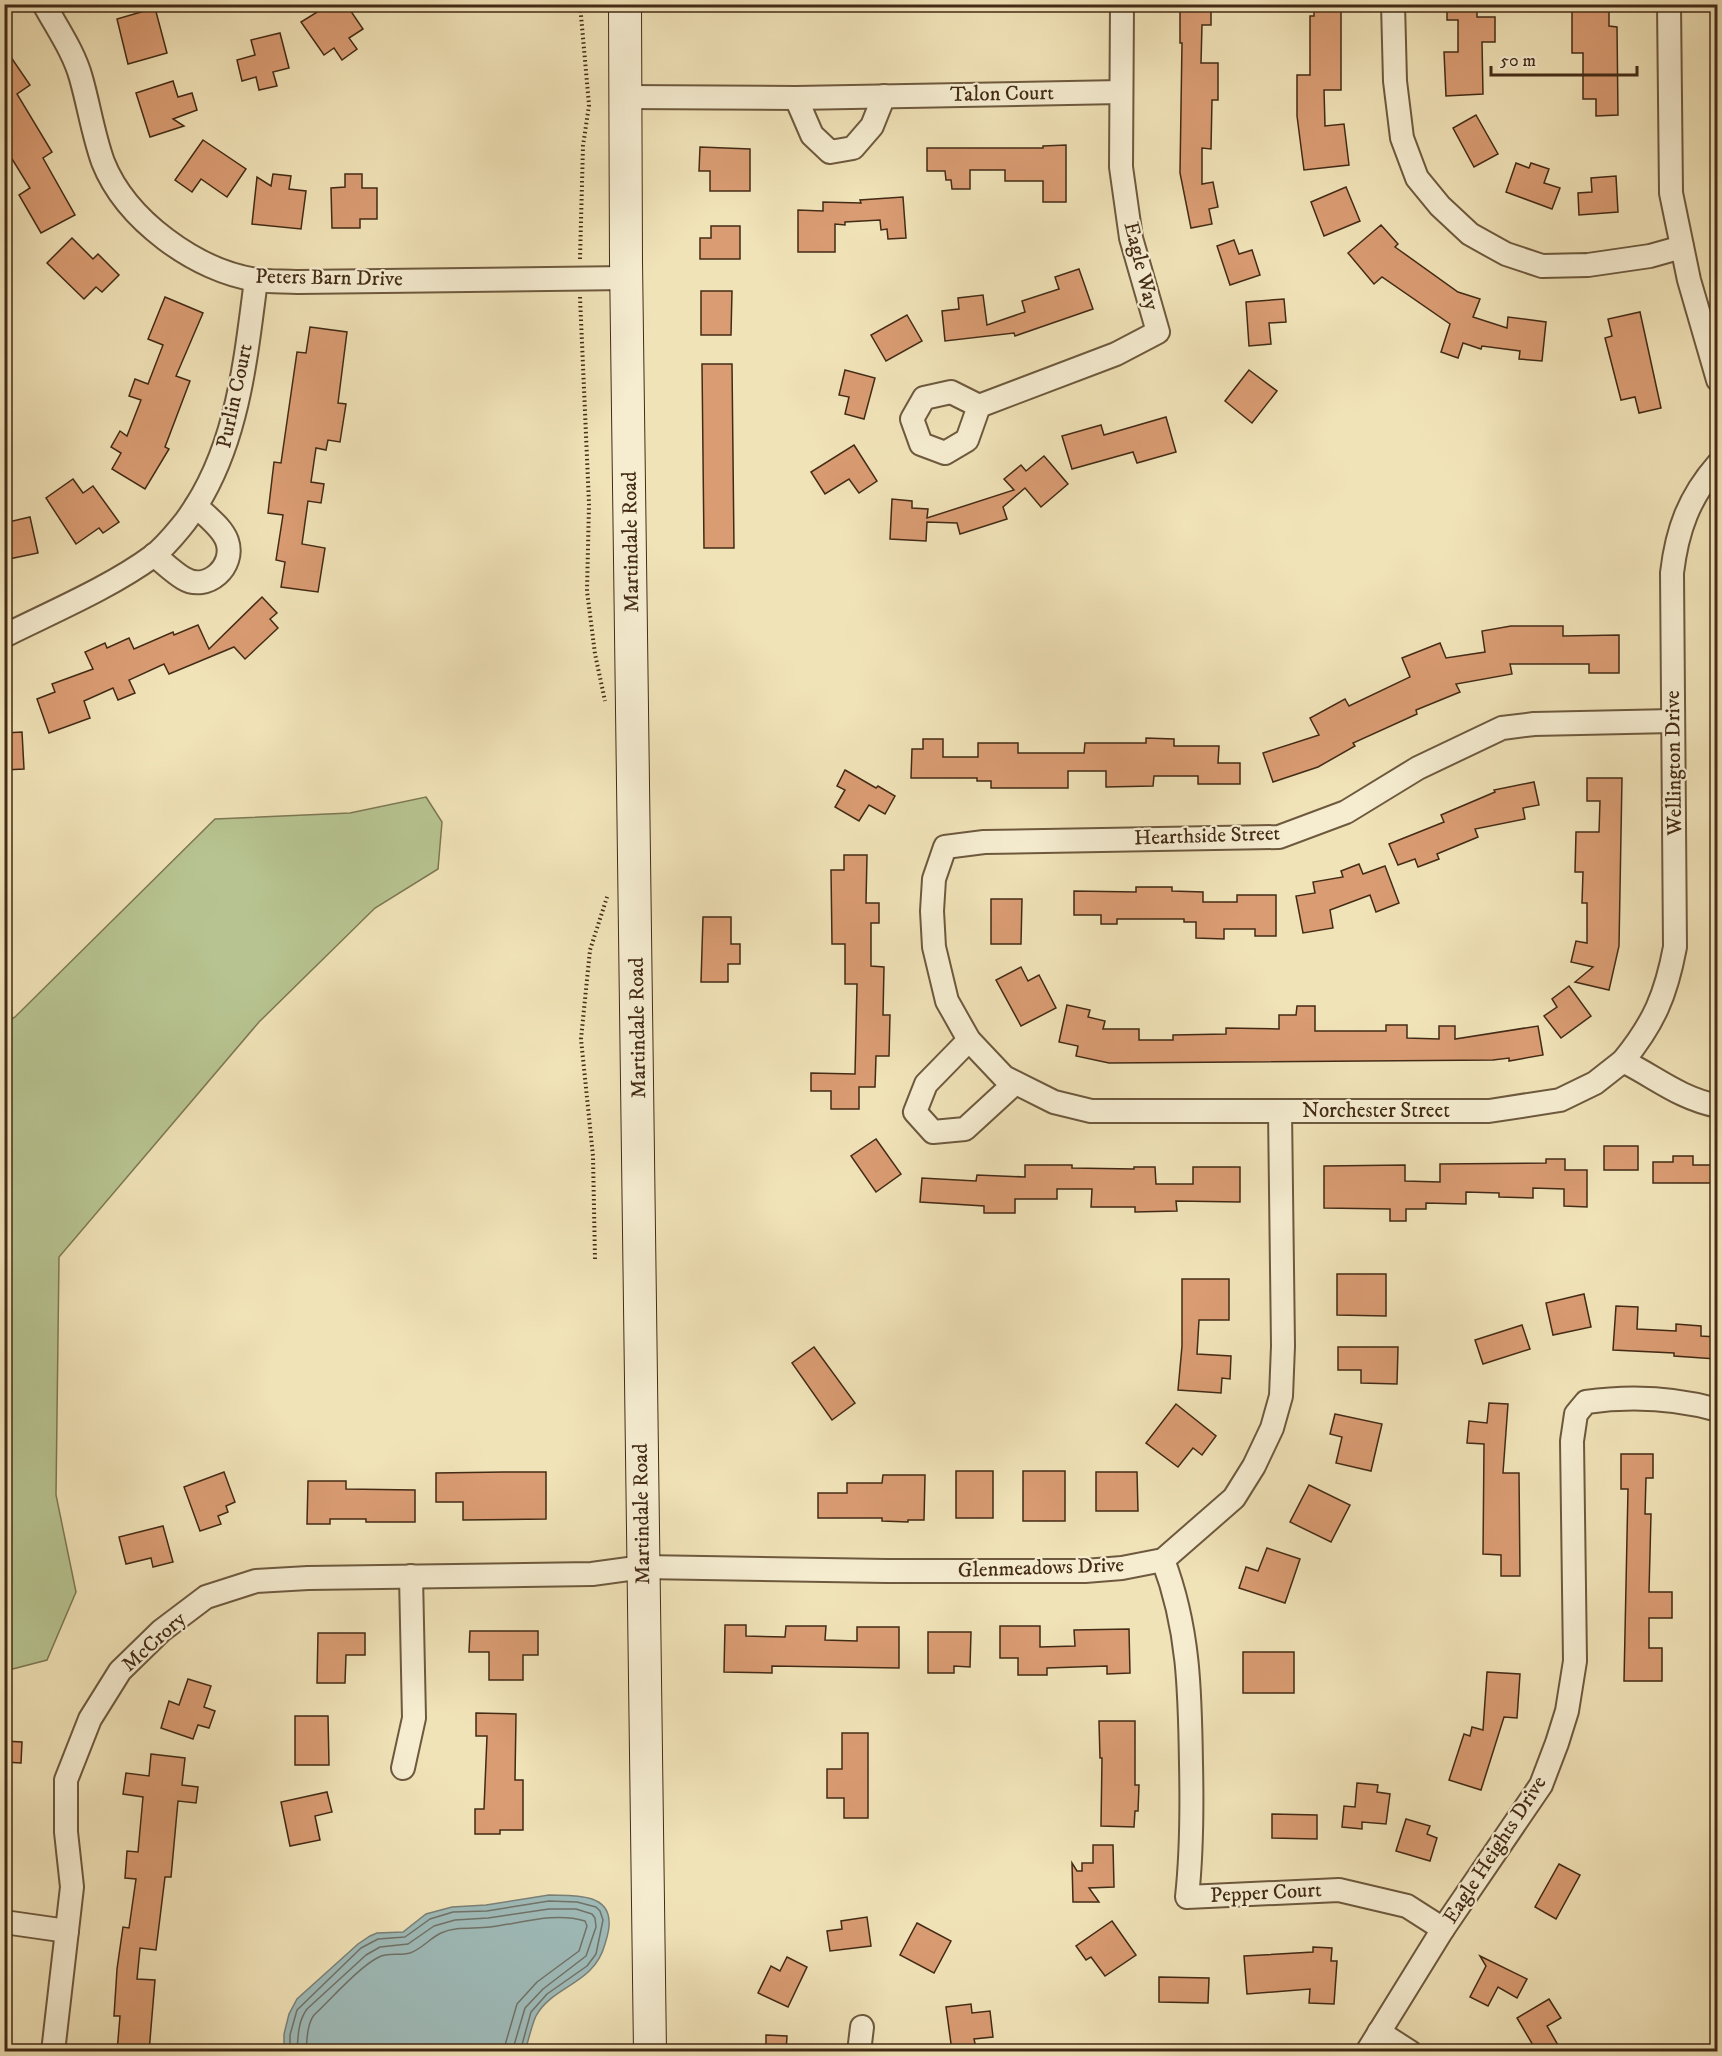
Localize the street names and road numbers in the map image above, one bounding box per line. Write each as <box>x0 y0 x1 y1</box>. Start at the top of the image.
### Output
street label: Talon Court <box>950 80 1054 108</box>
street label: Eagle Way <box>1117 219 1165 314</box>
street label: Peters Barn Drive <box>255 264 403 292</box>
street label: Purlin Court <box>211 341 259 451</box>
street label: Martindale Road <box>617 471 645 613</box>
street label: Wellington Drive <box>1660 690 1688 837</box>
street label: Hearthside Street <box>1133 820 1281 852</box>
street label: Martindale Road <box>624 957 652 1099</box>
street label: Norchester Street <box>1302 1098 1450 1124</box>
street label: Martindale Road <box>628 1443 656 1585</box>
street label: Glenmeadows Drive <box>957 1552 1125 1584</box>
street label: McCrory <box>116 1606 192 1678</box>
street label: Eagle Heights Drive <box>1438 1771 1553 1929</box>
street label: Pepper Court <box>1210 1877 1323 1909</box>

